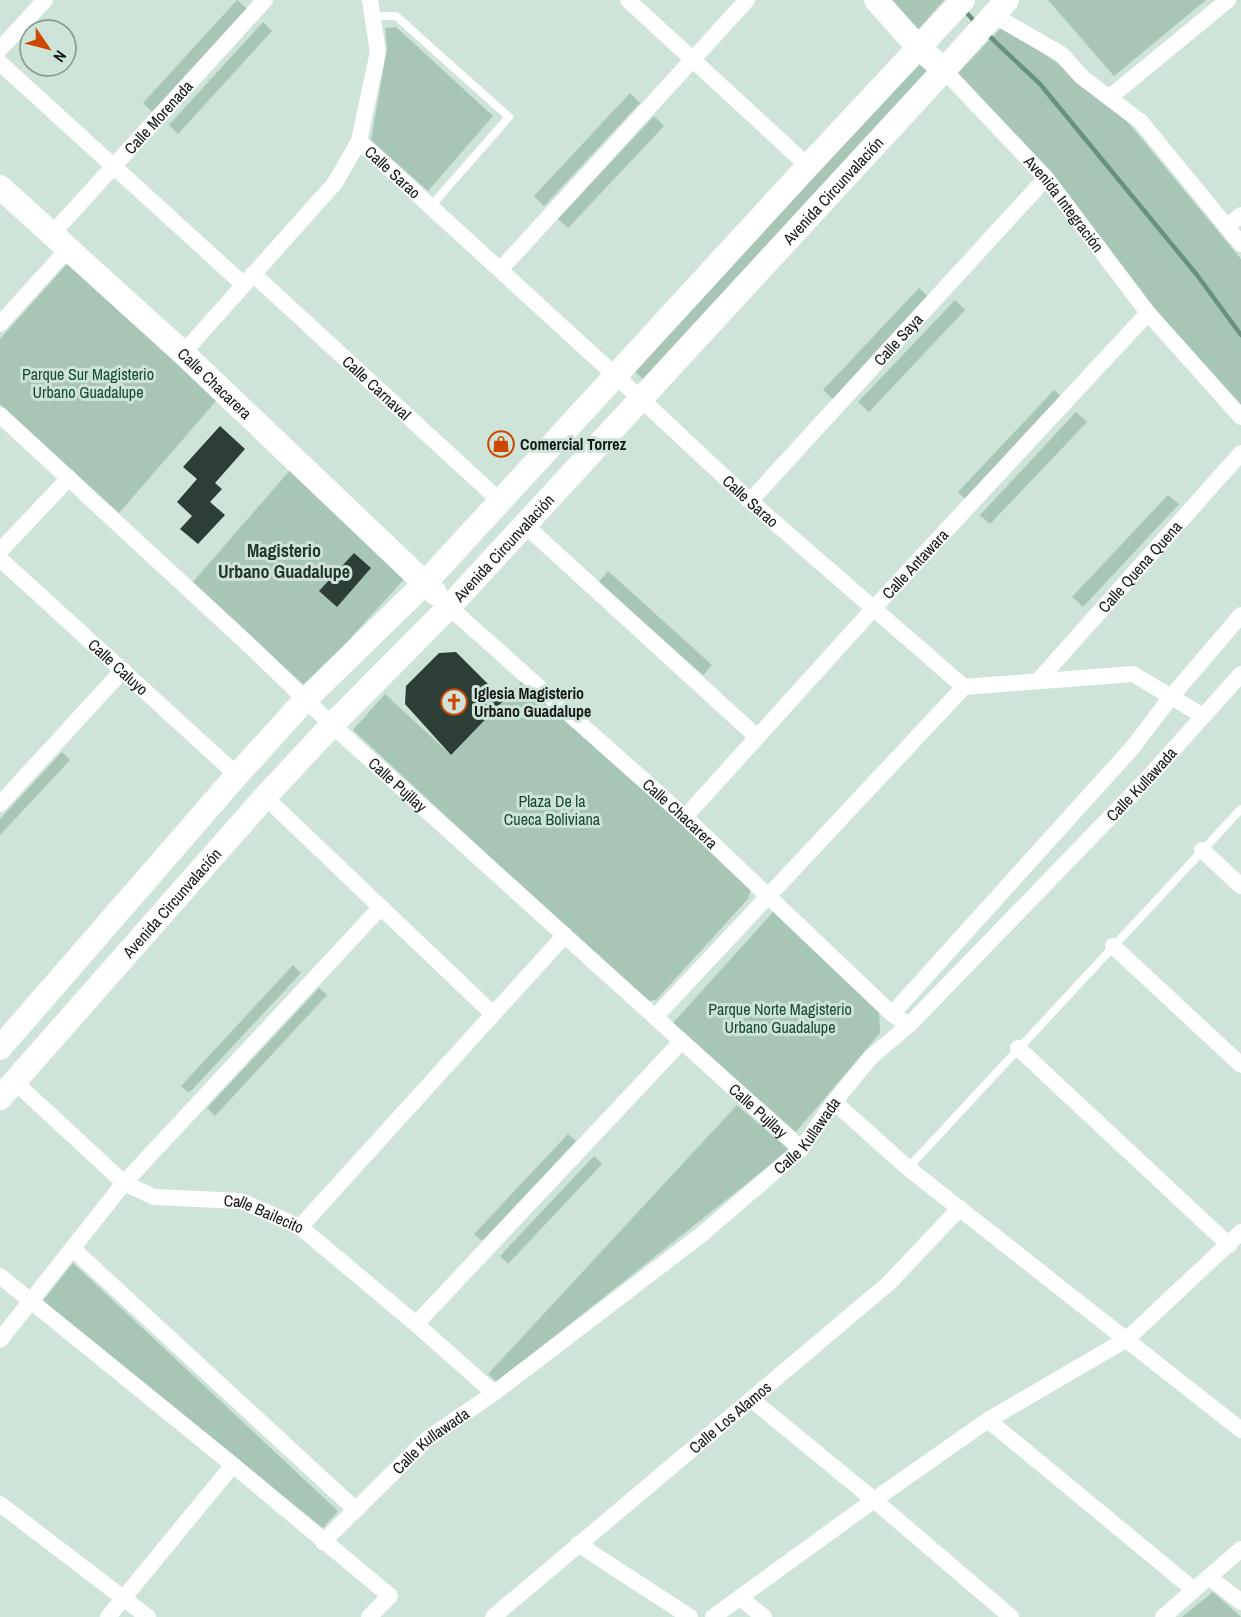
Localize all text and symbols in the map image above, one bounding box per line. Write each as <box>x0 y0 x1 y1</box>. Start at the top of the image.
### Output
north arrow <box>18 18 78 78</box>
text: N <box>49 46 72 67</box>
street label: Calle Morenada <box>119 75 198 159</box>
street label: Avenida Circunvalación <box>777 132 888 250</box>
street label: Calle Sarao <box>360 141 426 203</box>
street label: Avenida Integración <box>1019 150 1109 257</box>
street label: Calle Saya <box>868 308 928 370</box>
street label: Calle Chacarera <box>173 343 257 424</box>
street label: Calle Carnaval <box>338 350 416 425</box>
park label: Parque Sur Magisterio Urbano Guadalupe <box>22 363 154 403</box>
shop icon: Comercial Torrez <box>486 429 516 459</box>
place label: Comercial Torrez <box>520 433 627 455</box>
street label: Calle Sarao <box>718 470 783 532</box>
street label: Avenida Circunvalación <box>448 489 559 607</box>
street label: Calle Quena Quena <box>1093 516 1187 617</box>
street label: Calle Antawara <box>877 524 954 604</box>
district label: Magisterio Urbano Guadalupe <box>218 538 350 584</box>
street label: Calle Caluyo <box>83 634 153 700</box>
place label: Iglesia Magisterio Urbano Guadalupe <box>474 682 591 722</box>
church icon: Iglesia Magisterio Urbano Guadalupe <box>439 687 469 717</box>
street label: Calle Kullawada <box>1101 742 1182 826</box>
street label: Calle Pujllay <box>364 752 432 817</box>
street label: Calle Chacarera <box>638 773 723 854</box>
park label: Plaza De la Cueca Boliviana <box>504 790 601 830</box>
street label: Avenida Circunvalación <box>117 843 226 963</box>
park label: Parque Norte Magisterio Urbano Guadalupe <box>708 998 852 1038</box>
street label: Calle Pujllay <box>724 1078 793 1143</box>
street label: Calle Kullawada <box>769 1092 845 1179</box>
street label: Calle Bailecito <box>223 1189 307 1238</box>
street label: Calle Los Alamos <box>684 1376 776 1458</box>
street label: Calle Kullawada <box>387 1402 474 1479</box>

